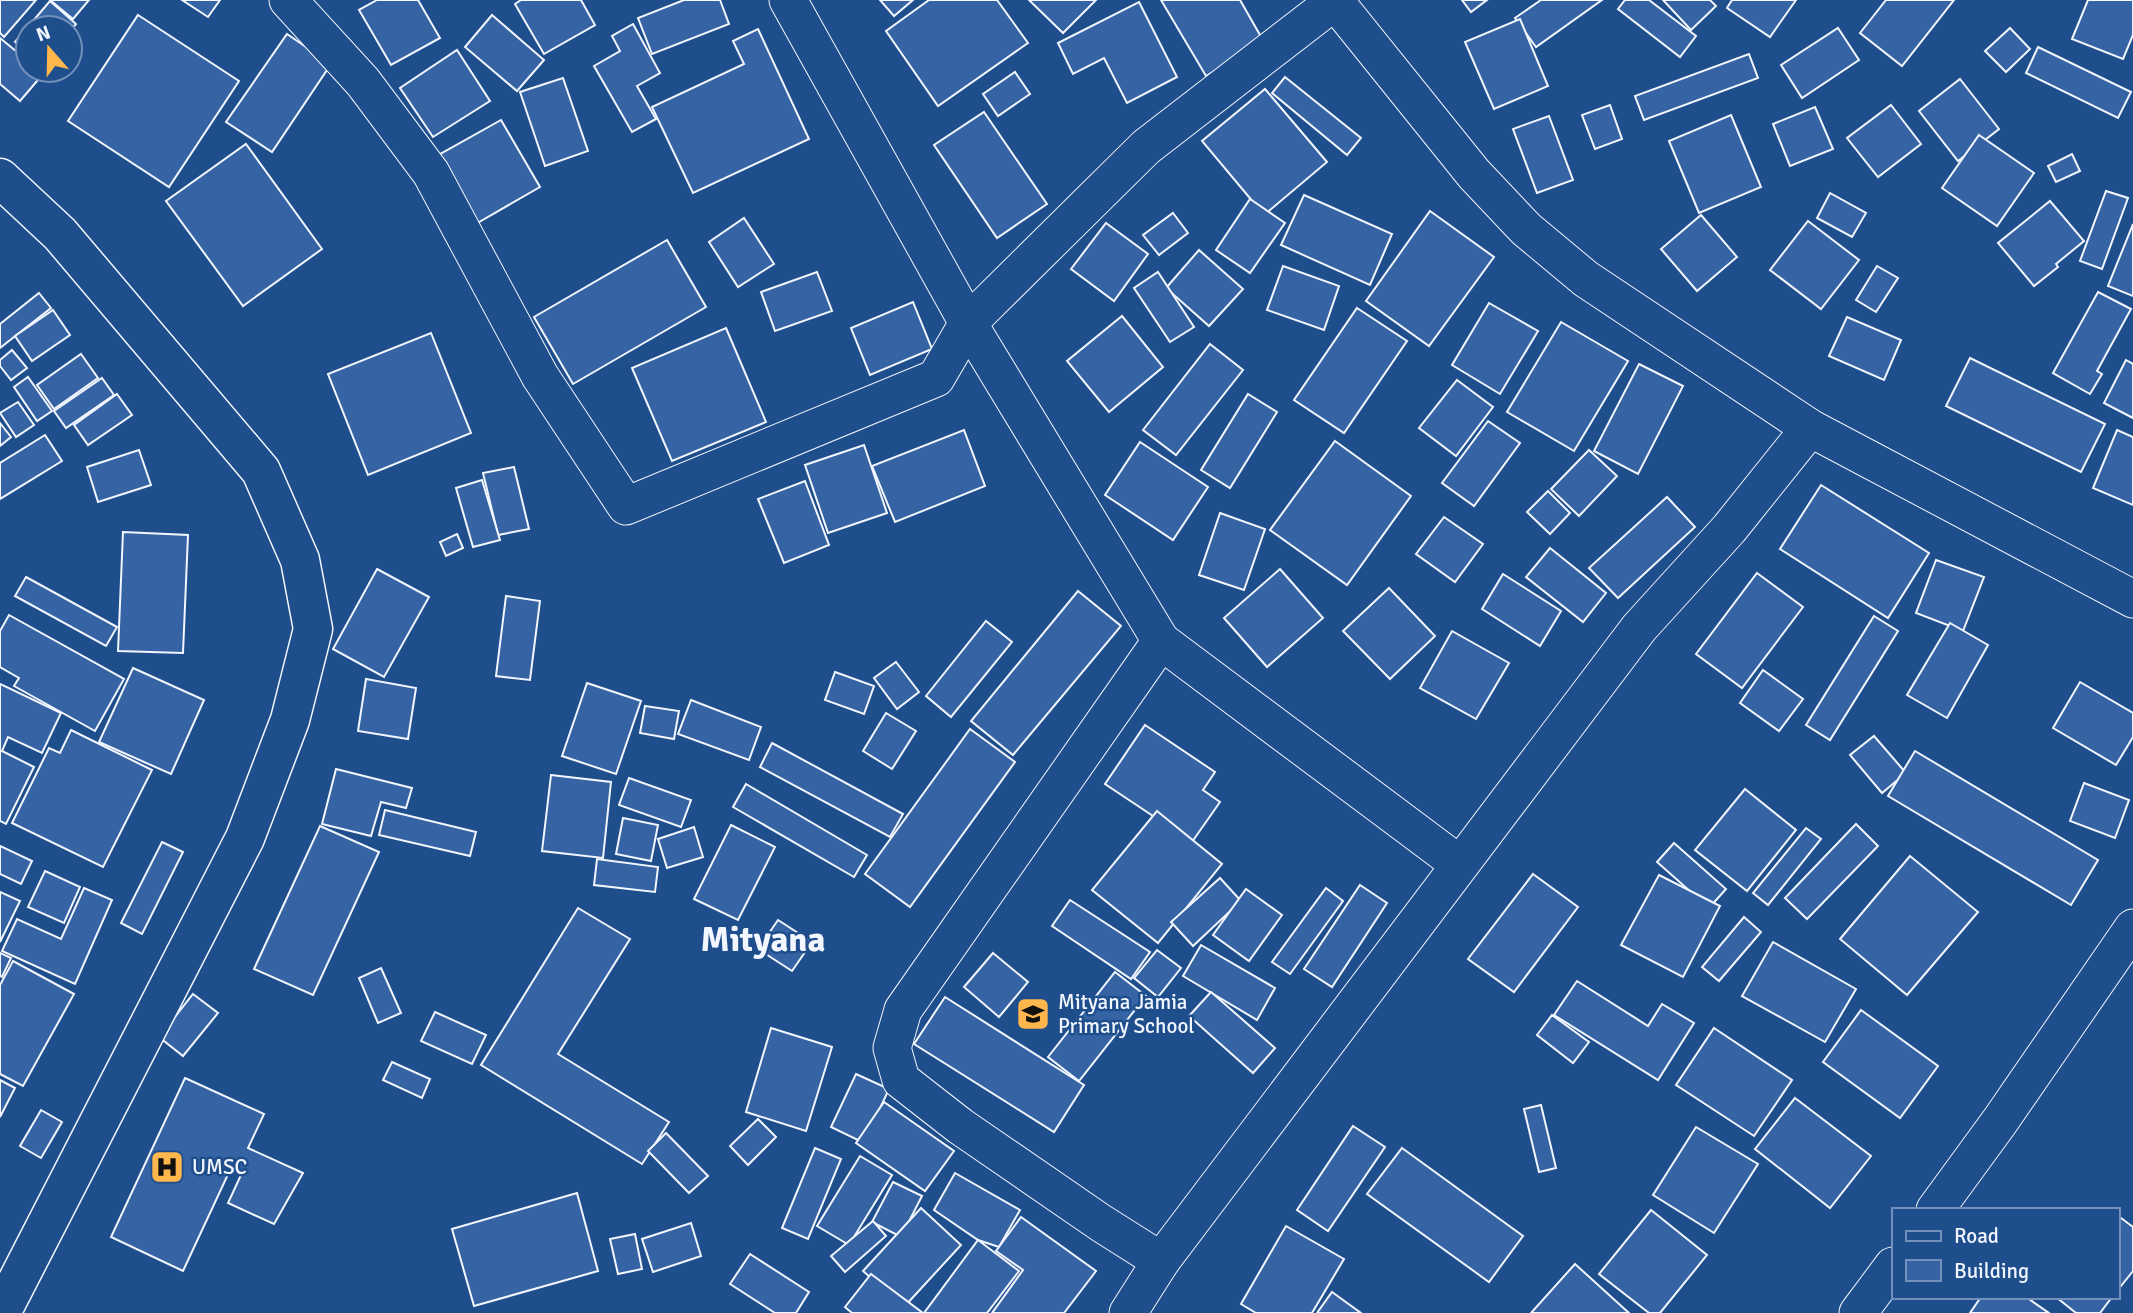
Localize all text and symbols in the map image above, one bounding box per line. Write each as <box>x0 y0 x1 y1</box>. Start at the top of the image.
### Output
north arrow <box>14 14 84 84</box>
text: N <box>33 20 54 48</box>
district label: Mityana <box>701 918 825 961</box>
place label: Mityana Jamia Primary School <box>1058 989 1194 1039</box>
school or university icon: Mityana Jamia Primary School <box>1014 995 1052 1033</box>
hospital icon: UMSC <box>148 1148 186 1186</box>
place label: UMSC <box>192 1154 247 1180</box>
legend <box>1892 1208 2119 1299</box>
text: Road <box>1954 1223 1999 1249</box>
text: Building <box>1954 1258 2029 1284</box>

